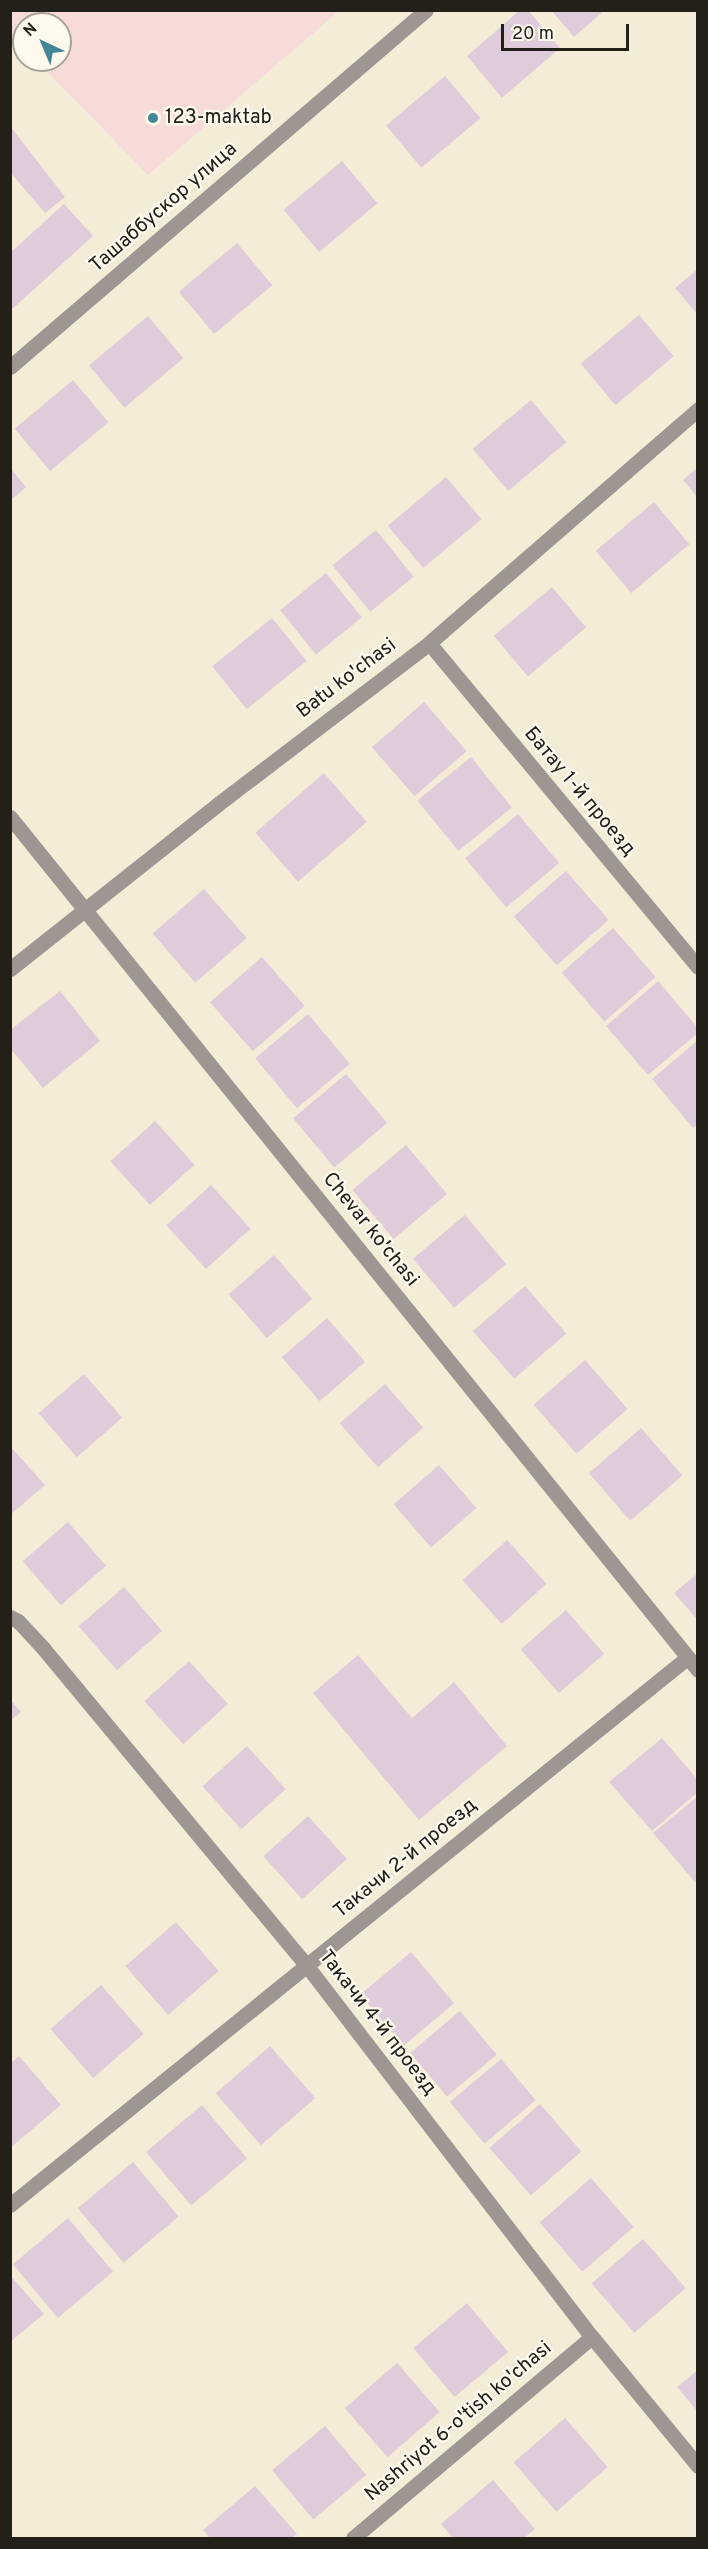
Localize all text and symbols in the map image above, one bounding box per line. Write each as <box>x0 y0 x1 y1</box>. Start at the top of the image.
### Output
north arrow <box>12 12 72 72</box>
scale bar <box>504 12 632 50</box>
text: N <box>20 19 42 42</box>
text: 20 m <box>512 23 554 46</box>
place label: 123-maktab <box>165 106 272 130</box>
marker: 123-maktab <box>146 111 160 125</box>
street label: Ташаббускор улица <box>85 138 243 278</box>
street label: Batu ko'chasi <box>293 634 401 724</box>
street label: Батау 1-й проезд <box>518 723 640 861</box>
street label: Chevar ko'chasi <box>317 1168 423 1292</box>
street label: Такачи 2-й проезд <box>330 1794 482 1924</box>
street label: Такачи 4-й проезд <box>313 1946 441 2100</box>
street label: Nashriyot 6-o'tish ko'chasi <box>361 2337 557 2507</box>

